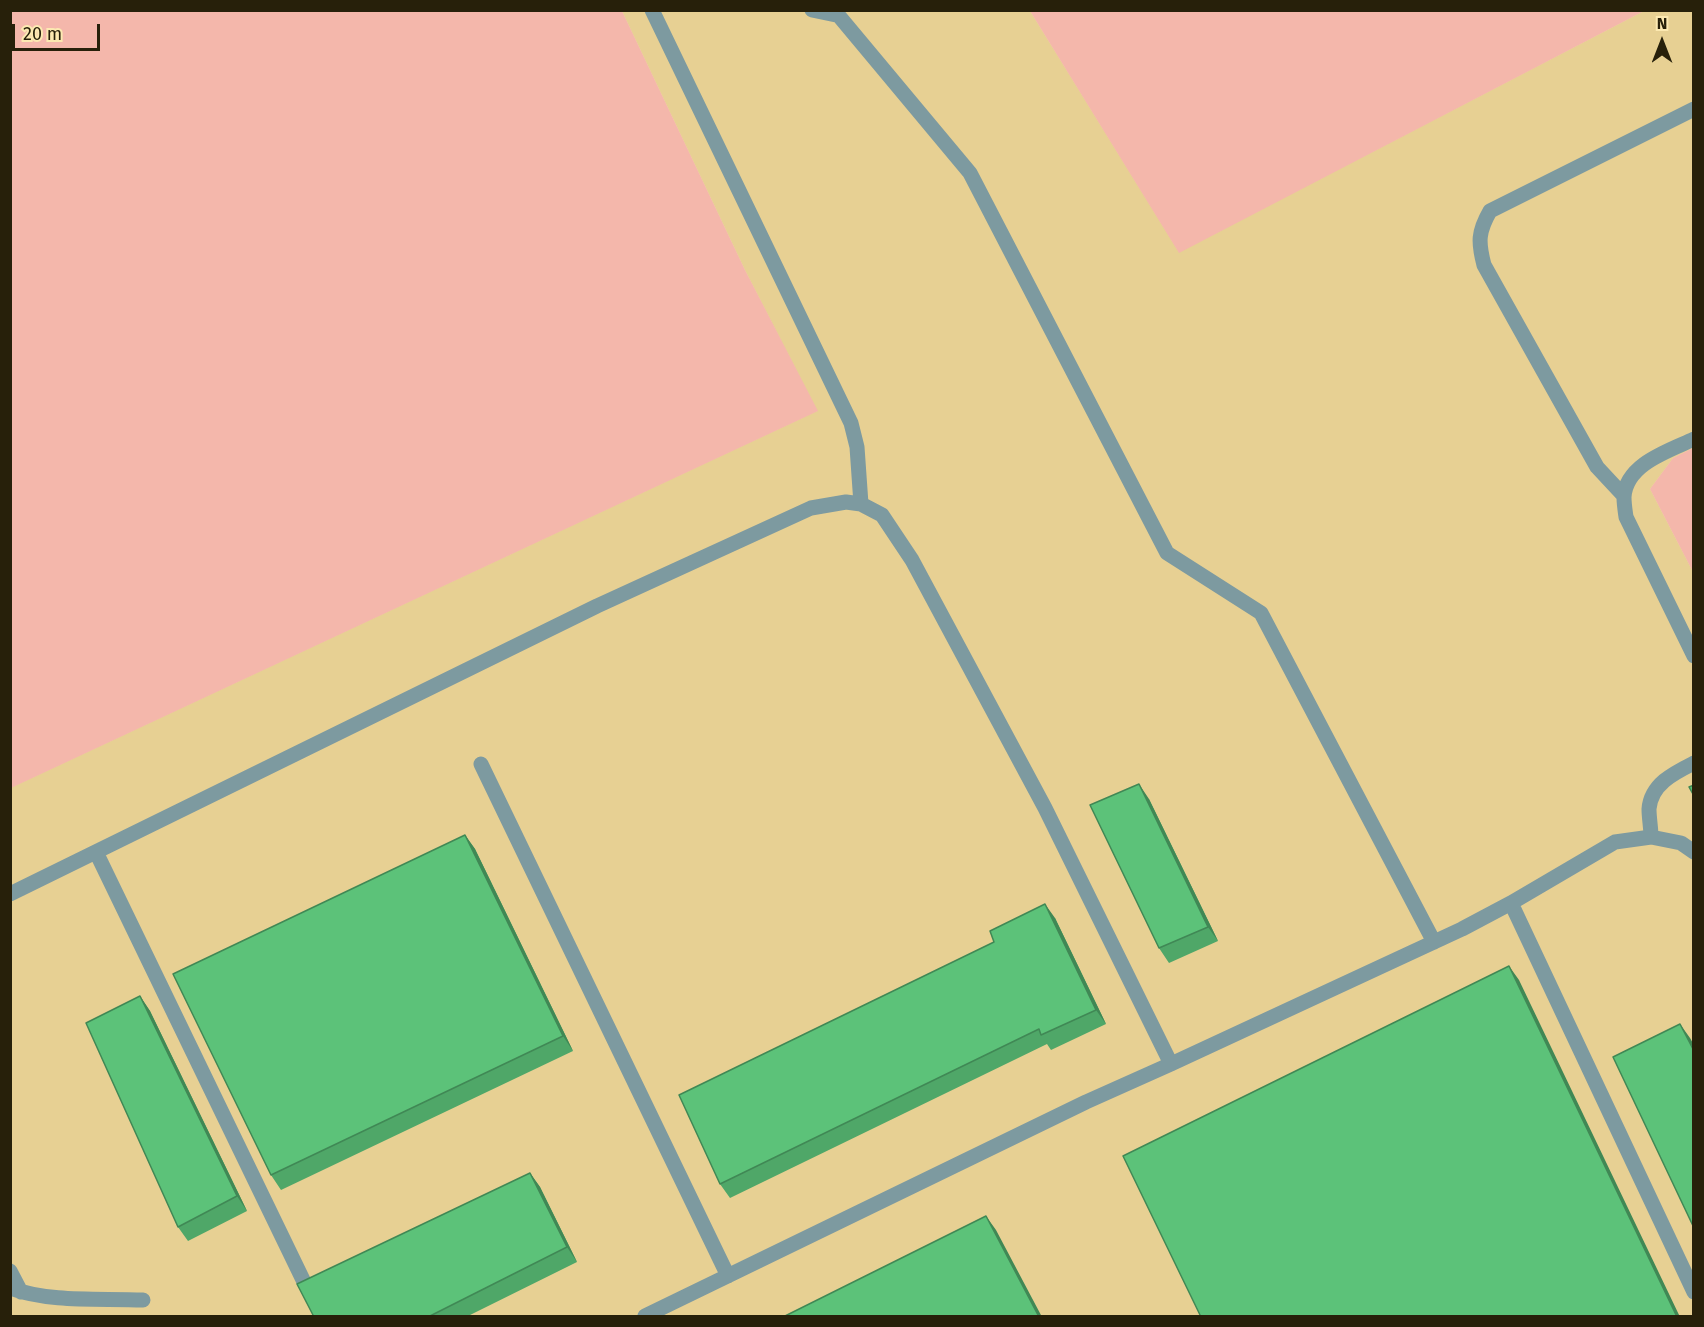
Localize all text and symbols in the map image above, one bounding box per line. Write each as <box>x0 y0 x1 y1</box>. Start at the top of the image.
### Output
scale bar <box>15 12 104 50</box>
north arrow <box>1632 12 1692 72</box>
text: N <box>1657 14 1667 33</box>
text: 20 m <box>23 23 62 45</box>

